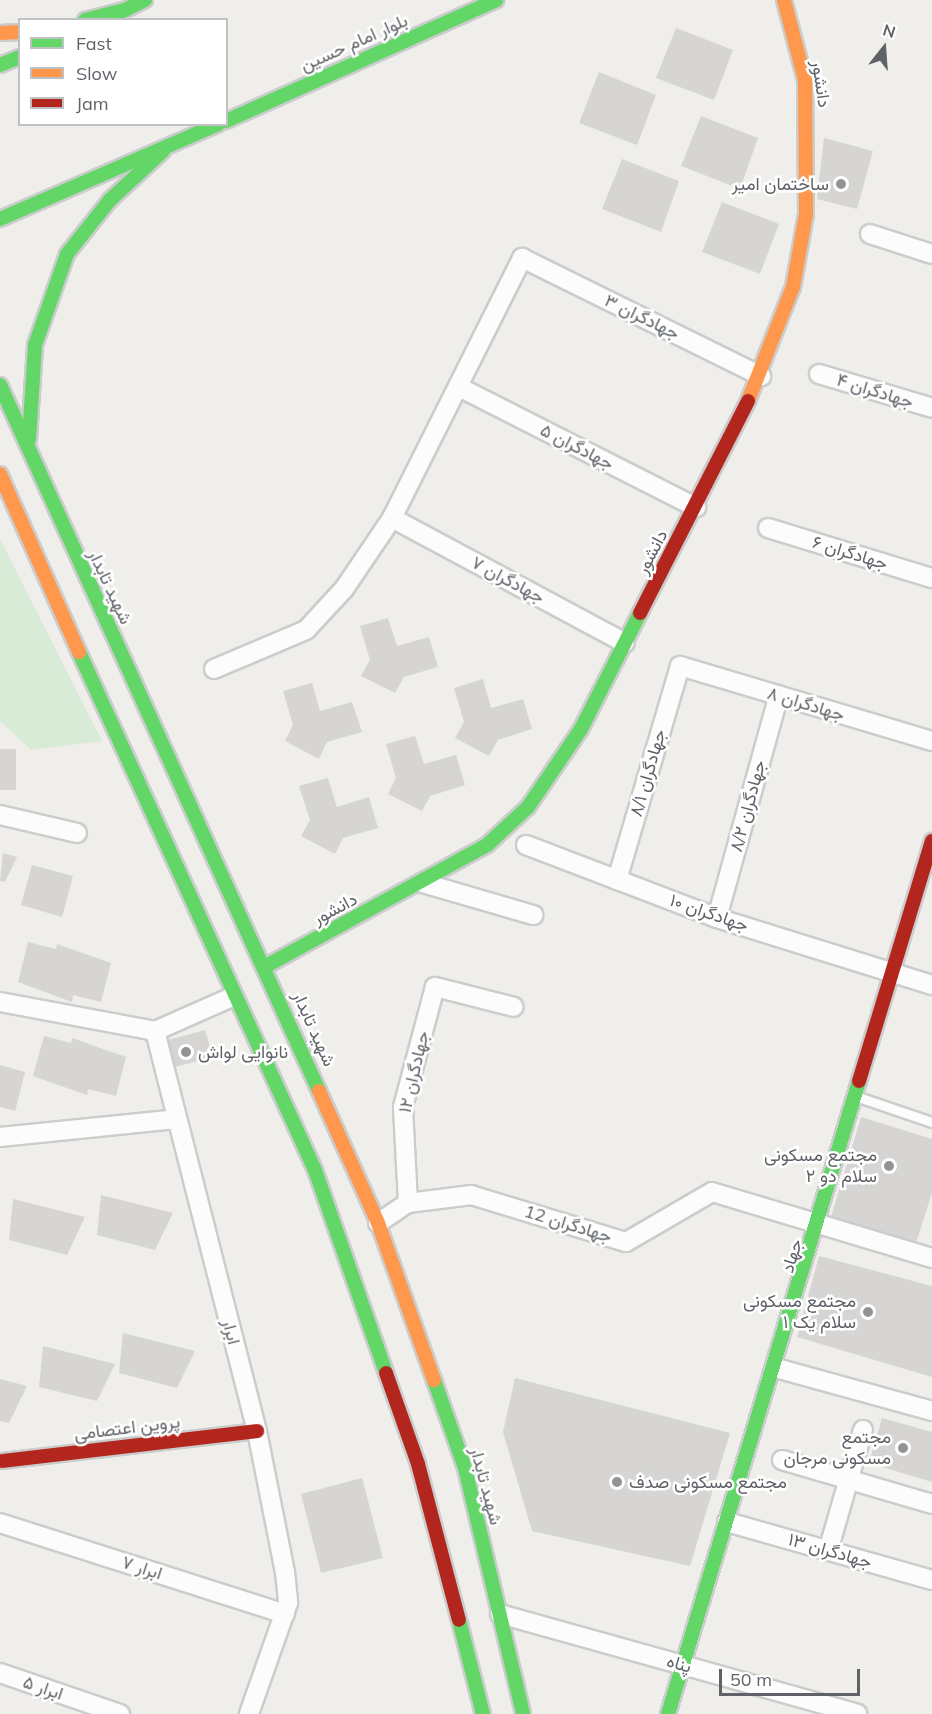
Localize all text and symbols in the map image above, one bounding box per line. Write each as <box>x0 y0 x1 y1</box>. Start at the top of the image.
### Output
street label: بلوار امام حسین <box>297 10 411 76</box>
legend <box>18 18 228 126</box>
north arrow <box>854 18 914 78</box>
text: N <box>881 19 898 42</box>
text: Fast <box>76 32 112 55</box>
street label: دانشور <box>807 59 835 109</box>
text: Slow <box>76 62 117 85</box>
text: Jam <box>76 92 109 115</box>
place label: ساختمان امیر <box>732 173 829 195</box>
marker: ساختمان امیر <box>834 177 848 191</box>
street label: جهادگران ۳ <box>601 290 683 344</box>
street label: جهادگران ۴ <box>834 369 916 413</box>
street label: جهادگران ۵ <box>537 419 617 475</box>
street label: دانشور <box>631 526 673 578</box>
street label: جهادگران ۶ <box>810 531 890 575</box>
street label: شهید تابدار <box>83 546 137 628</box>
street label: جهادگران ۷ <box>468 552 548 608</box>
street label: جهادگران ۸ <box>765 682 847 726</box>
street label: جهادگران ۸/۱ <box>625 727 671 819</box>
street label: جهادگران ۸/۲ <box>725 758 771 854</box>
street label: دانشور <box>309 888 361 930</box>
street label: جهادگران ۱۰ <box>667 889 751 937</box>
street label: شهید تابدار <box>288 988 340 1070</box>
street label: جهادگران ۱۲ <box>394 1029 434 1115</box>
place label: نانوایی لواش <box>198 1041 288 1063</box>
marker: نانوایی لواش <box>179 1045 193 1059</box>
place label: مجتمع مسکونی سلام دو ۲ <box>764 1145 877 1188</box>
marker: مجتمع مسکونی سلام دو ۲ <box>882 1159 896 1173</box>
street label: جهادگران 12 <box>522 1200 614 1248</box>
street label: جهاد <box>777 1236 807 1276</box>
place label: مجتمع مسکونی سلام یک ۱ <box>743 1291 856 1334</box>
marker: مجتمع مسکونی سلام یک ۱ <box>861 1305 875 1319</box>
street label: ابرار <box>217 1317 245 1347</box>
street label: پروین اعتصامی <box>73 1411 181 1445</box>
place label: مجتمع مسکونی مرجان <box>783 1427 891 1470</box>
marker: مجتمع مسکونی مرجان <box>896 1441 910 1455</box>
street label: شهید تابدار <box>465 1445 507 1527</box>
place label: مجتمع مسکونی صدف <box>629 1471 787 1493</box>
marker: مجتمع مسکونی صدف <box>610 1475 624 1489</box>
street label: جهادگران ۱۳ <box>786 1529 874 1573</box>
street label: ابرار ۷ <box>119 1551 165 1585</box>
street label: پناه <box>664 1650 694 1678</box>
scale bar <box>722 1657 863 1695</box>
text: 50 m <box>730 1668 772 1691</box>
street label: ابرار ۵ <box>20 1671 66 1705</box>

